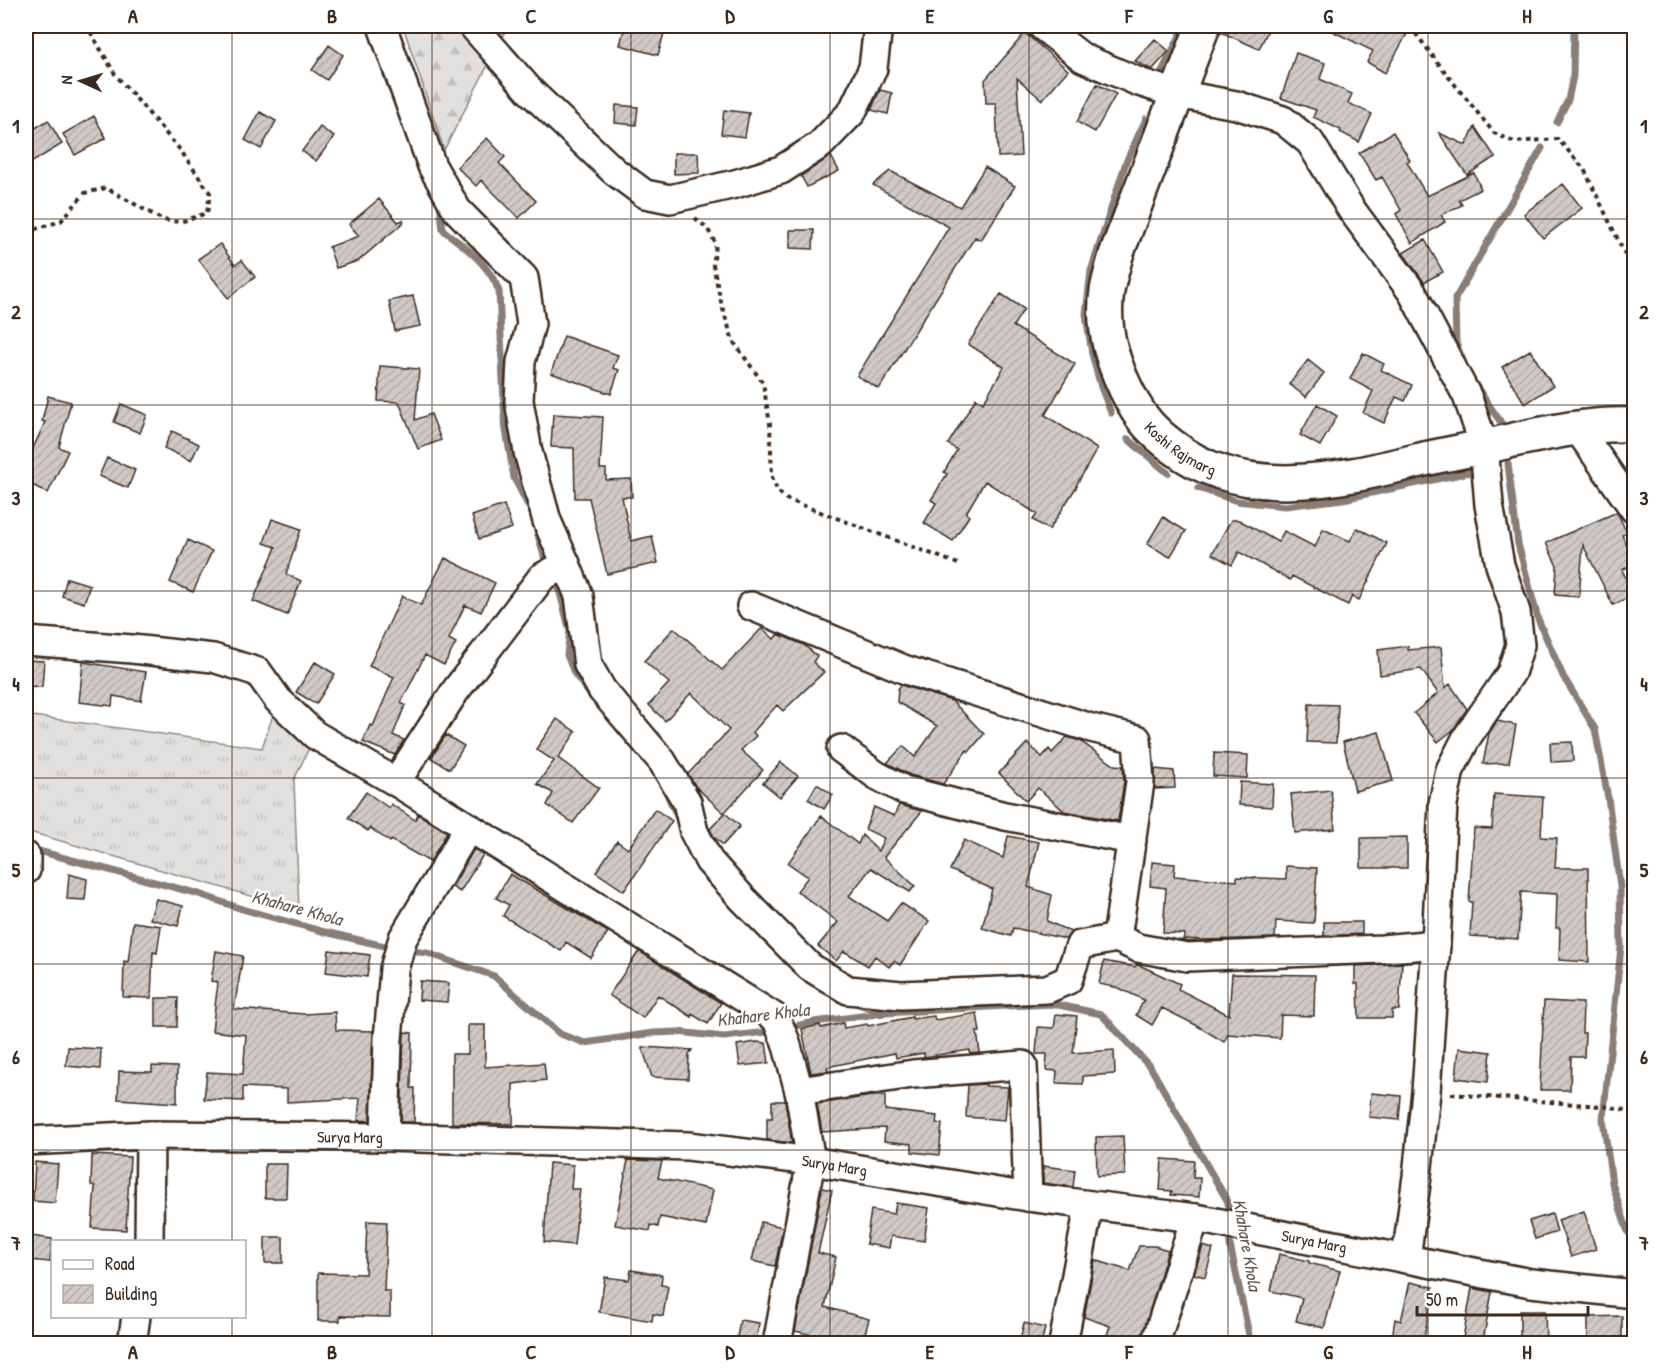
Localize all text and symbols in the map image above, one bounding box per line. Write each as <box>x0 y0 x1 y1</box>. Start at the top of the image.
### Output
text: A <box>128 2 138 29</box>
text: B <box>327 2 337 29</box>
text: C <box>526 2 537 29</box>
text: D <box>725 2 735 29</box>
text: E <box>926 2 935 29</box>
text: F <box>1124 2 1134 29</box>
text: G <box>1323 2 1333 29</box>
text: H <box>1522 2 1532 29</box>
north arrow <box>51 51 111 111</box>
text: N <box>55 74 77 85</box>
text: 1 <box>12 112 20 139</box>
text: 1 <box>1640 112 1648 139</box>
text: 2 <box>11 298 21 325</box>
text: 2 <box>1639 298 1649 325</box>
street label: Koshi Rajmarg <box>1140 416 1219 481</box>
text: 3 <box>12 484 21 511</box>
text: 3 <box>1640 484 1649 511</box>
text: 4 <box>12 670 20 697</box>
text: 4 <box>1640 670 1648 697</box>
text: 5 <box>12 856 21 883</box>
text: 5 <box>1640 856 1649 883</box>
water label: Khahare Khola <box>249 883 347 932</box>
water label: Khahare Khola <box>715 996 813 1033</box>
text: 6 <box>12 1043 20 1070</box>
text: 6 <box>1640 1043 1648 1070</box>
street label: Surya Marg <box>317 1125 383 1148</box>
street label: Surya Marg <box>801 1149 869 1181</box>
water label: Khahare Khola <box>1227 1197 1268 1295</box>
street label: Surya Marg <box>1280 1224 1349 1258</box>
text: 7 <box>10 1229 21 1256</box>
text: 7 <box>1638 1229 1649 1256</box>
legend <box>51 1240 246 1318</box>
text: Road <box>105 1251 135 1276</box>
scale bar <box>1417 1279 1588 1317</box>
text: Building <box>105 1281 157 1306</box>
text: 50 m <box>1426 1287 1458 1312</box>
text: A <box>128 1338 138 1365</box>
text: B <box>327 1338 337 1365</box>
text: C <box>526 1338 537 1365</box>
text: D <box>725 1338 735 1365</box>
text: E <box>926 1338 935 1365</box>
text: F <box>1124 1338 1134 1365</box>
text: G <box>1323 1338 1333 1365</box>
text: H <box>1522 1338 1532 1365</box>

